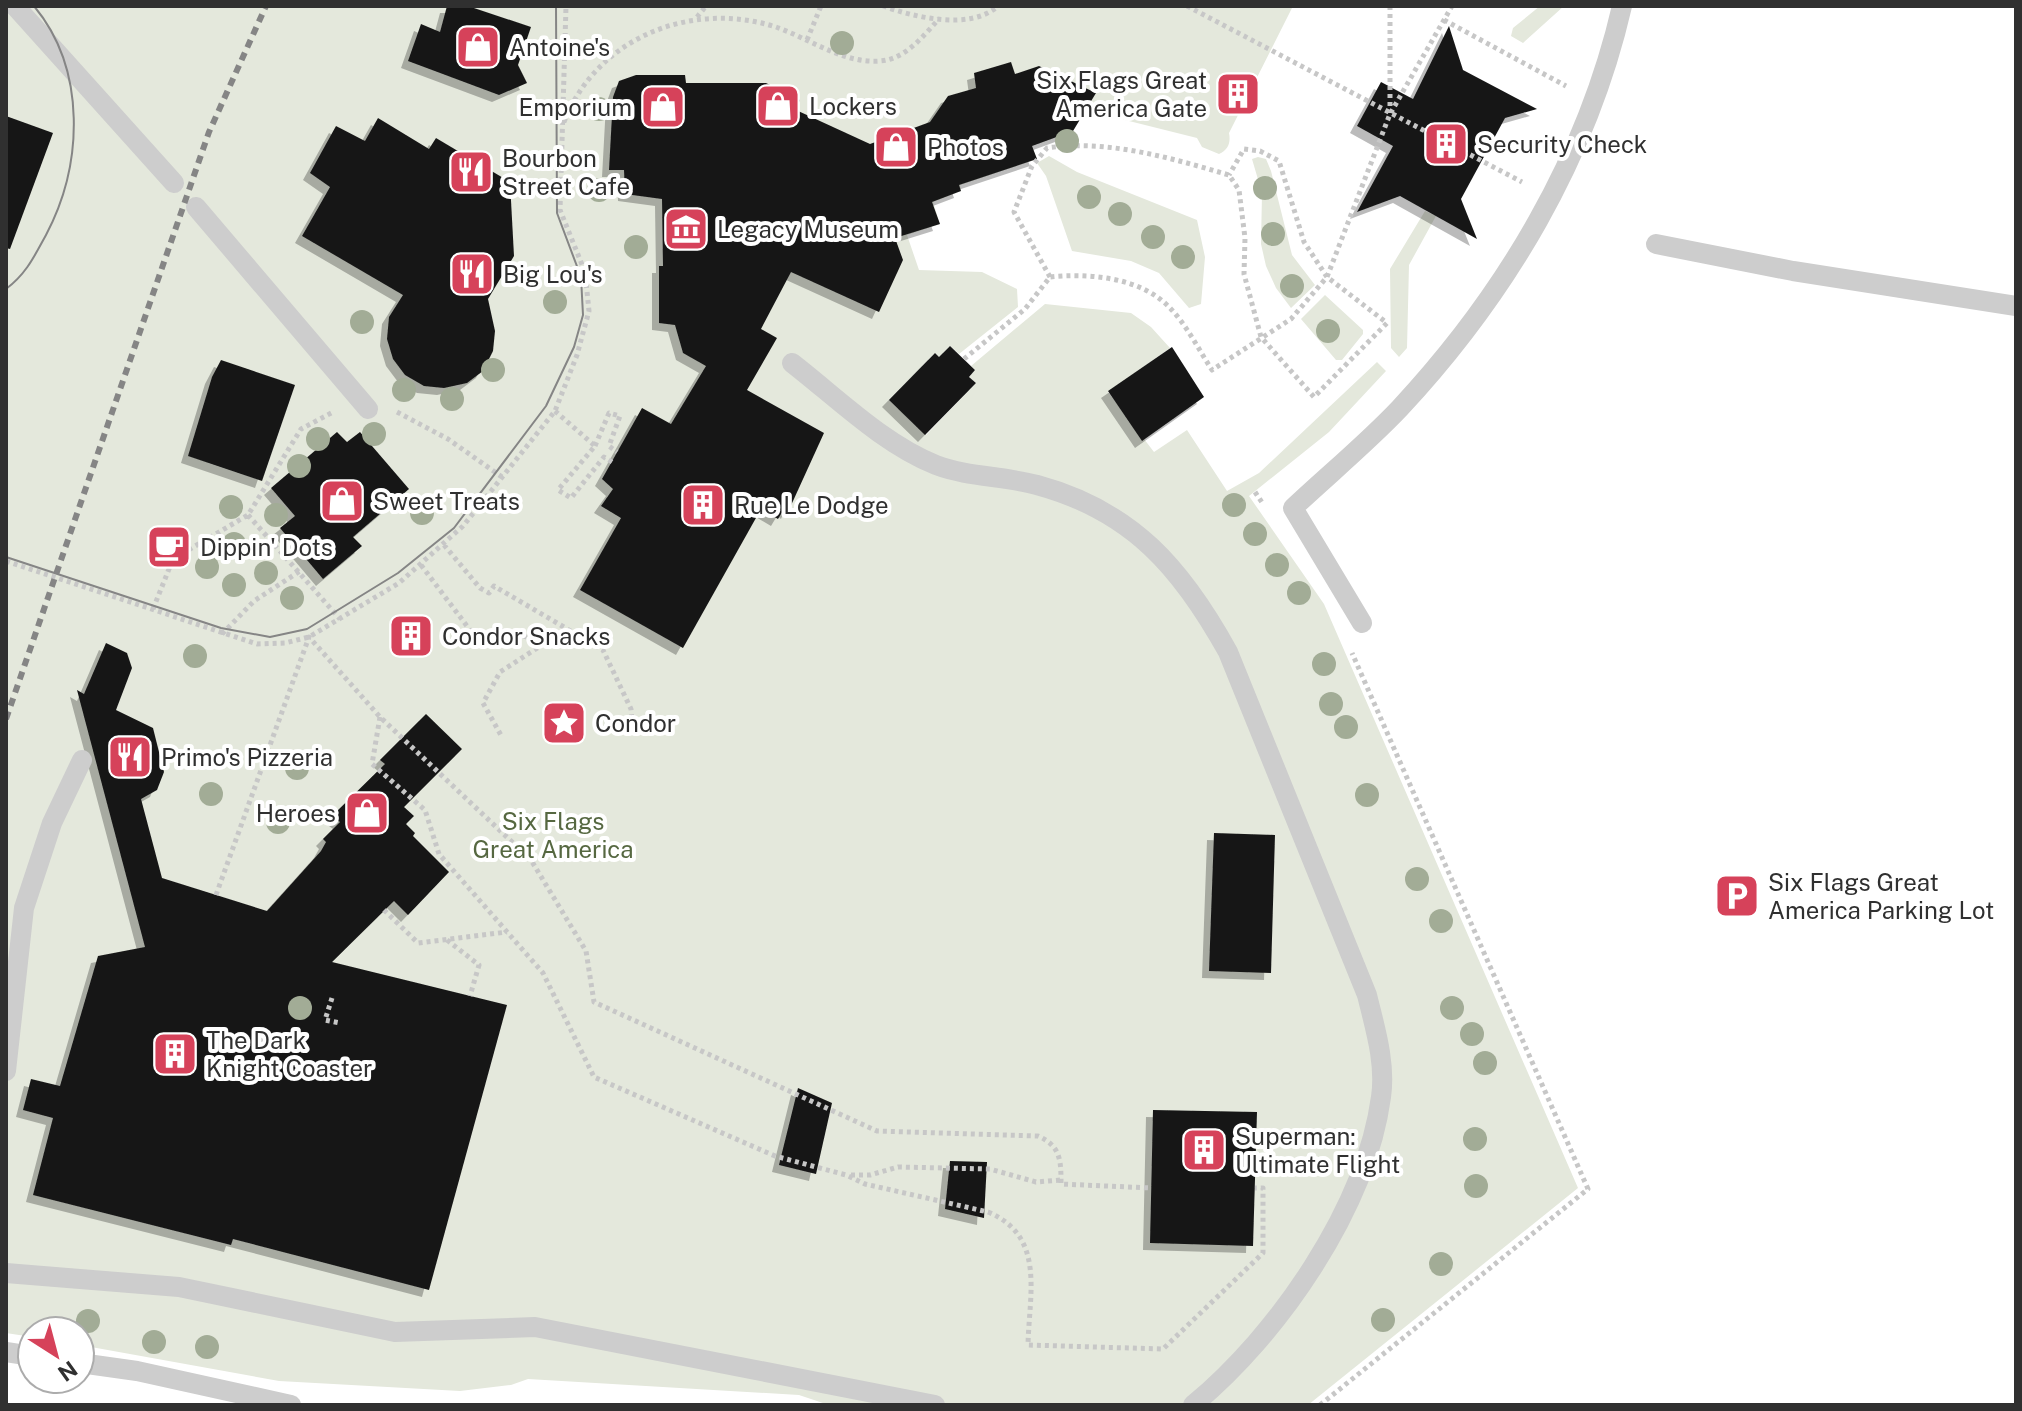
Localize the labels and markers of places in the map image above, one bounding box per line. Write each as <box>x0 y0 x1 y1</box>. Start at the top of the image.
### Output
shop icon: Antoine's <box>454 23 502 71</box>
place label: Antoine's <box>509 33 610 61</box>
place label: Six Flags Great America Gate <box>1036 66 1207 122</box>
building icon: Six Flags Great America Gate <box>1214 70 1262 118</box>
shop icon: Lockers <box>754 82 802 130</box>
shop icon: Emporium <box>639 83 687 131</box>
place label: Lockers <box>809 92 897 120</box>
place label: Emporium <box>519 93 632 121</box>
building icon: Security Check <box>1422 120 1470 168</box>
shop icon: Photos <box>872 123 920 171</box>
place label: Security Check <box>1477 130 1647 158</box>
place label: Photos <box>927 133 1004 161</box>
place label: Bourbon Street Cafe <box>502 144 630 200</box>
restaurant icon: Bourbon Street Cafe <box>447 148 495 196</box>
museum icon: Legacy Museum <box>662 205 710 253</box>
place label: Legacy Museum <box>717 215 899 243</box>
restaurant icon: Big Lou's <box>448 250 496 298</box>
place label: Big Lou's <box>503 260 603 288</box>
shop icon: Sweet Treats <box>318 477 366 525</box>
building icon: Rue Le Dodge <box>679 481 727 529</box>
place label: Sweet Treats <box>373 487 520 515</box>
place label: Rue Le Dodge <box>734 491 889 519</box>
cafe icon: Dippin' Dots <box>145 523 193 571</box>
place label: Dippin' Dots <box>200 533 333 561</box>
building icon: Condor Snacks <box>387 612 435 660</box>
place label: Condor Snacks <box>442 622 610 650</box>
place icon: Condor <box>540 699 588 747</box>
place label: Condor <box>595 709 676 737</box>
restaurant icon: Primo's Pizzeria <box>106 733 154 781</box>
place label: Primo's Pizzeria <box>161 743 333 771</box>
shop icon: Heroes <box>343 789 391 837</box>
place label: Heroes <box>256 799 336 827</box>
place label: Six Flags Great America Parking Lot <box>1768 868 1994 924</box>
parking icon: Six Flags Great America Parking Lot <box>1713 872 1761 920</box>
place label: The Dark Knight Coaster <box>206 1026 372 1082</box>
building icon: The Dark Knight Coaster <box>151 1030 199 1078</box>
place label: Superman: Ultimate Flight <box>1235 1122 1400 1178</box>
building icon: Superman: Ultimate Flight <box>1180 1126 1228 1174</box>

